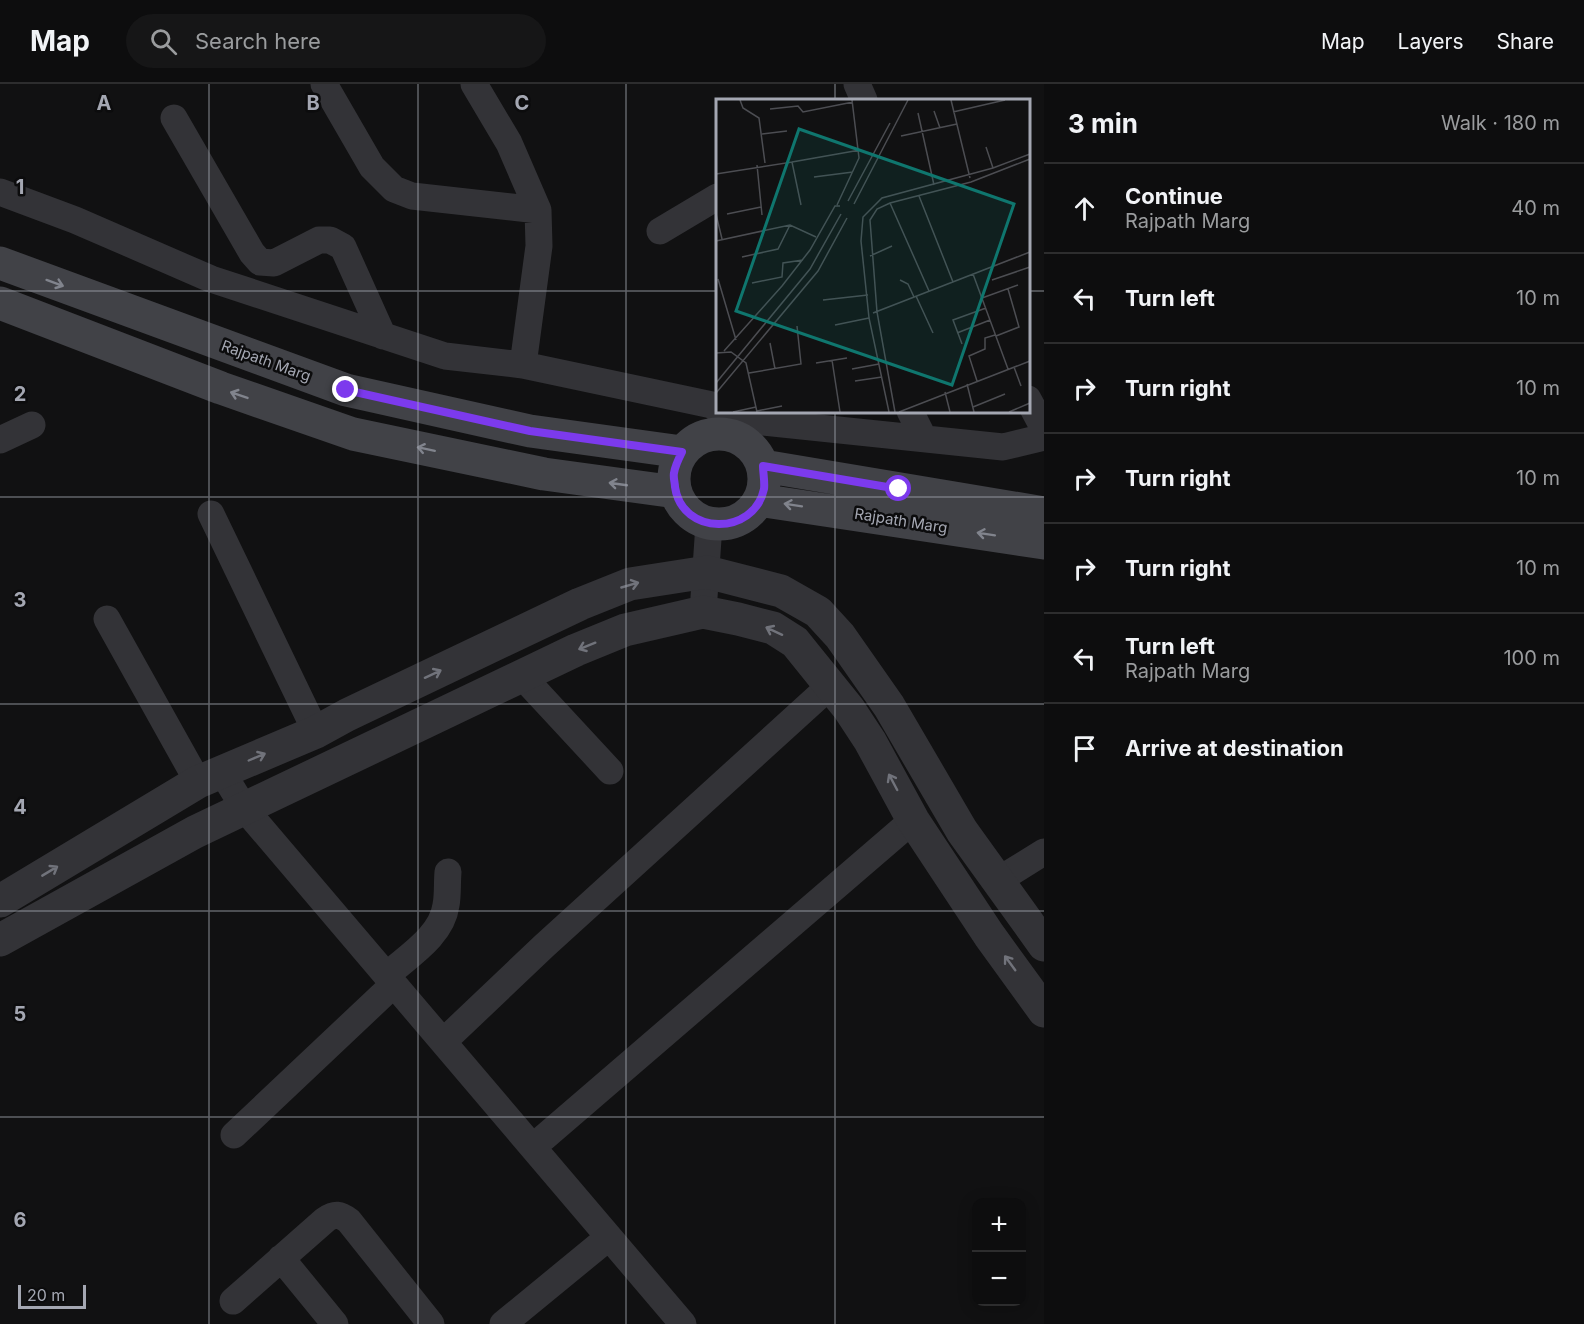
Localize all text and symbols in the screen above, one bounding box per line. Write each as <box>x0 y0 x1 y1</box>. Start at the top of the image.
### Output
search box <box>126 14 546 68</box>
text: Map <box>30 24 90 58</box>
icon: search <box>147 25 180 58</box>
text: Search here <box>195 28 321 54</box>
text: Map <box>1321 29 1365 54</box>
text: Layers <box>1398 29 1464 54</box>
text: Share <box>1497 29 1554 54</box>
text: A <box>97 91 112 115</box>
text: B <box>306 91 320 115</box>
text: C <box>515 91 529 115</box>
inset map <box>716 99 1029 412</box>
text: 3 min <box>1068 108 1138 139</box>
text: Walk · 180 m <box>1441 111 1560 135</box>
text: 1 <box>16 175 24 199</box>
text: Continue <box>1125 183 1223 209</box>
icon: ahead <box>1068 192 1101 225</box>
text: 40 m <box>1511 196 1560 220</box>
text: Rajpath Marg <box>1125 209 1250 233</box>
one-way arrow <box>45 278 64 289</box>
icon: left <box>1068 282 1101 315</box>
text: Turn left <box>1125 285 1215 311</box>
text: 10 m <box>1516 286 1560 310</box>
street label: Rajpath Marg <box>219 336 314 386</box>
icon: right <box>1068 372 1101 405</box>
text: Turn right <box>1125 375 1231 401</box>
route end <box>332 376 358 402</box>
text: 10 m <box>1516 376 1560 400</box>
text: 2 <box>14 382 26 406</box>
one-way arrow <box>230 388 249 399</box>
one-way arrow <box>417 443 436 455</box>
icon: right <box>1068 462 1101 495</box>
text: Turn right <box>1125 465 1231 491</box>
text: 10 m <box>1516 466 1560 490</box>
route start <box>885 475 911 501</box>
one-way arrow <box>609 479 628 490</box>
one-way arrow <box>784 499 804 510</box>
street label: Rajpath Marg <box>853 504 949 537</box>
one-way arrow <box>977 529 997 540</box>
icon: right <box>1068 552 1101 585</box>
text: Turn right <box>1125 555 1231 581</box>
text: 10 m <box>1516 556 1560 580</box>
one-way arrow <box>620 579 639 590</box>
text: 3 <box>14 588 26 612</box>
one-way arrow <box>766 624 784 636</box>
text: Turn left <box>1125 633 1215 659</box>
one-way arrow <box>578 641 597 652</box>
icon: left <box>1068 642 1101 675</box>
text: 100 m <box>1503 646 1560 670</box>
text: Rajpath Marg <box>1125 659 1250 683</box>
one-way arrow <box>424 667 442 679</box>
icon: arrive <box>1068 732 1101 765</box>
text: Arrive at destination <box>1125 735 1344 761</box>
one-way arrow <box>248 751 266 762</box>
one-way arrow <box>887 774 898 792</box>
text: 4 <box>13 795 27 819</box>
one-way arrow <box>41 864 58 876</box>
one-way arrow <box>1004 956 1016 972</box>
text: 5 <box>14 1002 26 1026</box>
map controls <box>972 1198 1026 1306</box>
button: + <box>972 1198 1026 1252</box>
text: 6 <box>14 1208 27 1232</box>
button: − <box>972 1252 1026 1306</box>
scale bar <box>18 1282 86 1310</box>
text: 20 m <box>27 1285 65 1305</box>

